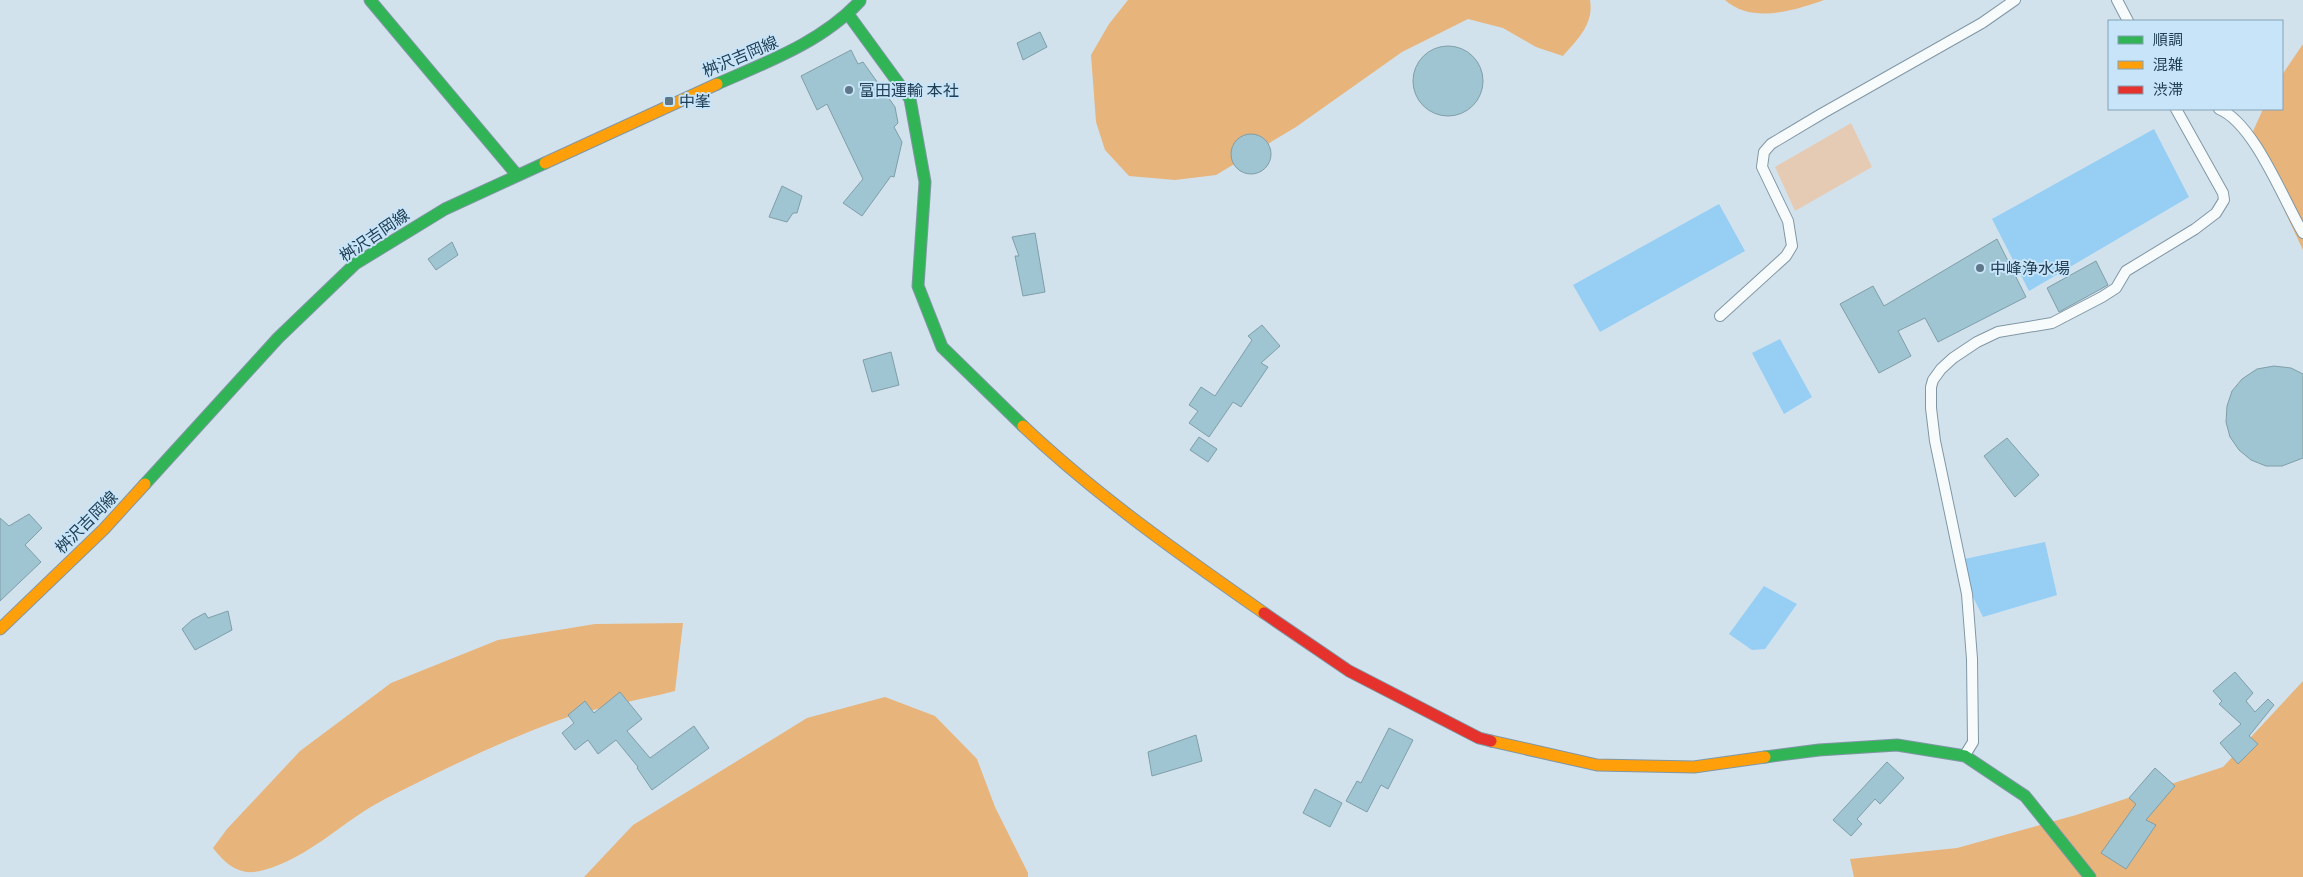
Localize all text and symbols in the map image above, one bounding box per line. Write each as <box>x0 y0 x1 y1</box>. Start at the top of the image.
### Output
legend <box>2108 20 2283 110</box>
text: 順調 <box>2153 30 2183 49</box>
street label: 桝沢吉岡線 <box>699 31 781 81</box>
text: 混雑 <box>2153 55 2183 74</box>
place label: 富田運輸 本社 <box>859 80 959 100</box>
text: 渋滞 <box>2153 80 2183 99</box>
marker: 富田運輸 本社 <box>843 84 855 96</box>
place label: 中峯 <box>679 91 711 111</box>
marker: 中峯 <box>663 95 675 107</box>
street label: 桝沢吉岡線 <box>335 204 413 266</box>
place label: 中峰浄水場 <box>1990 258 2070 278</box>
marker: 中峰浄水場 <box>1974 262 1986 274</box>
street label: 桝沢吉岡線 <box>51 487 121 557</box>

